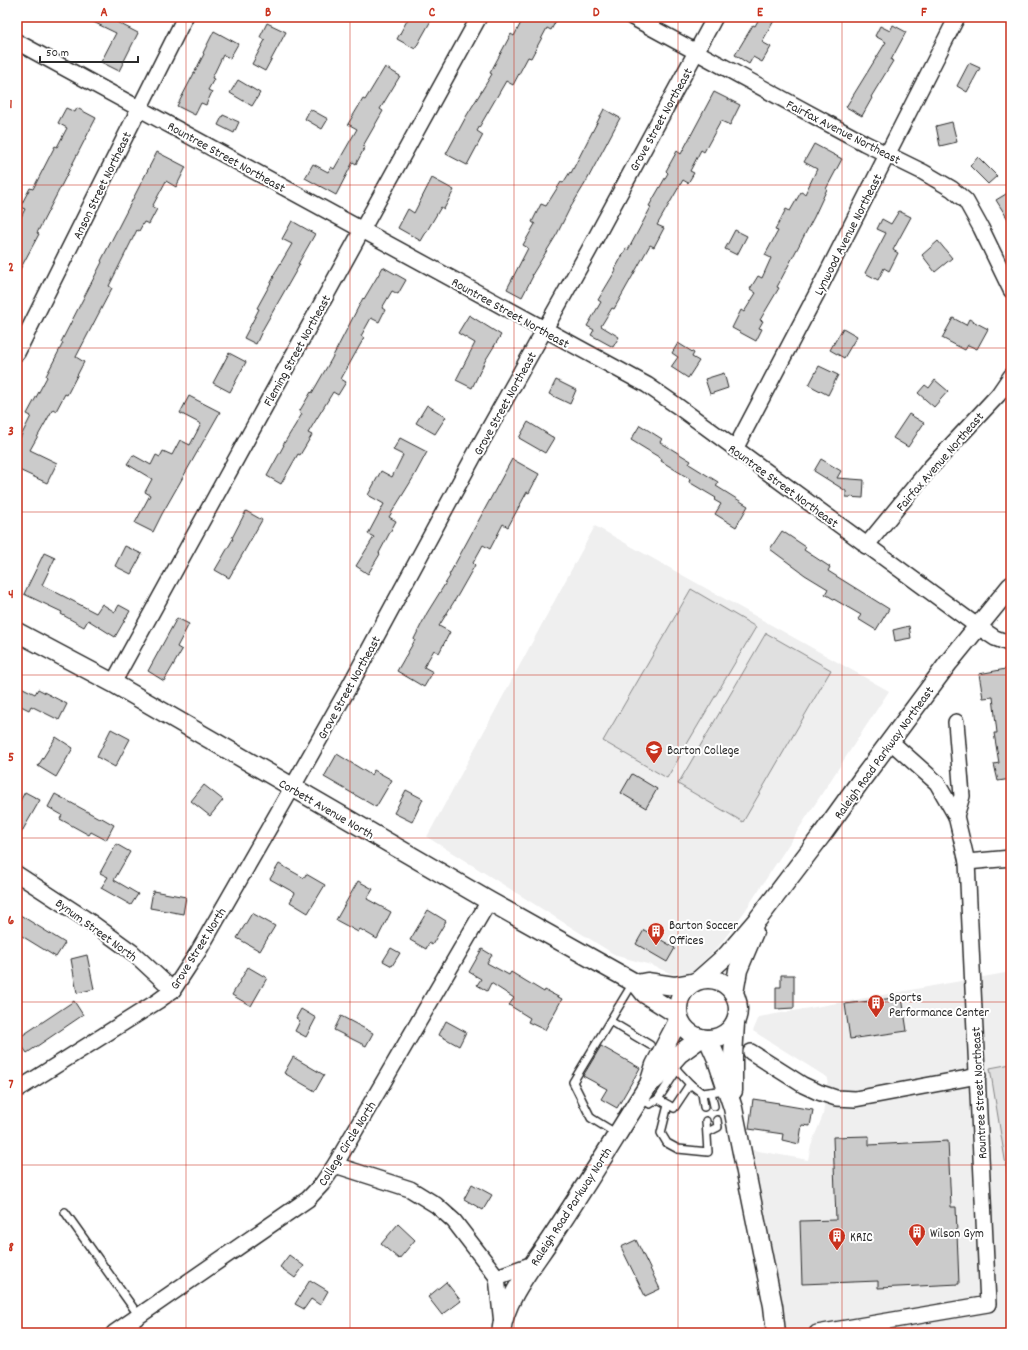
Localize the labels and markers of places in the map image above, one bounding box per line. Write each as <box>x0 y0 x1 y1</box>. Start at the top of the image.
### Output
school or university icon: Barton College <box>644 739 664 764</box>
place label: Barton College <box>667 742 739 761</box>
place label: Barton Soccer Offices <box>669 917 738 951</box>
building icon: Barton Soccer Offices <box>646 921 666 946</box>
place label: Sports Performance Center <box>889 989 989 1023</box>
building icon: Sports Performance Center <box>866 993 886 1018</box>
building icon: Wilson Gym <box>907 1222 927 1247</box>
place label: Wilson Gym <box>930 1225 984 1244</box>
building icon: KRIC <box>827 1226 847 1251</box>
place label: KRIC <box>850 1229 873 1248</box>

